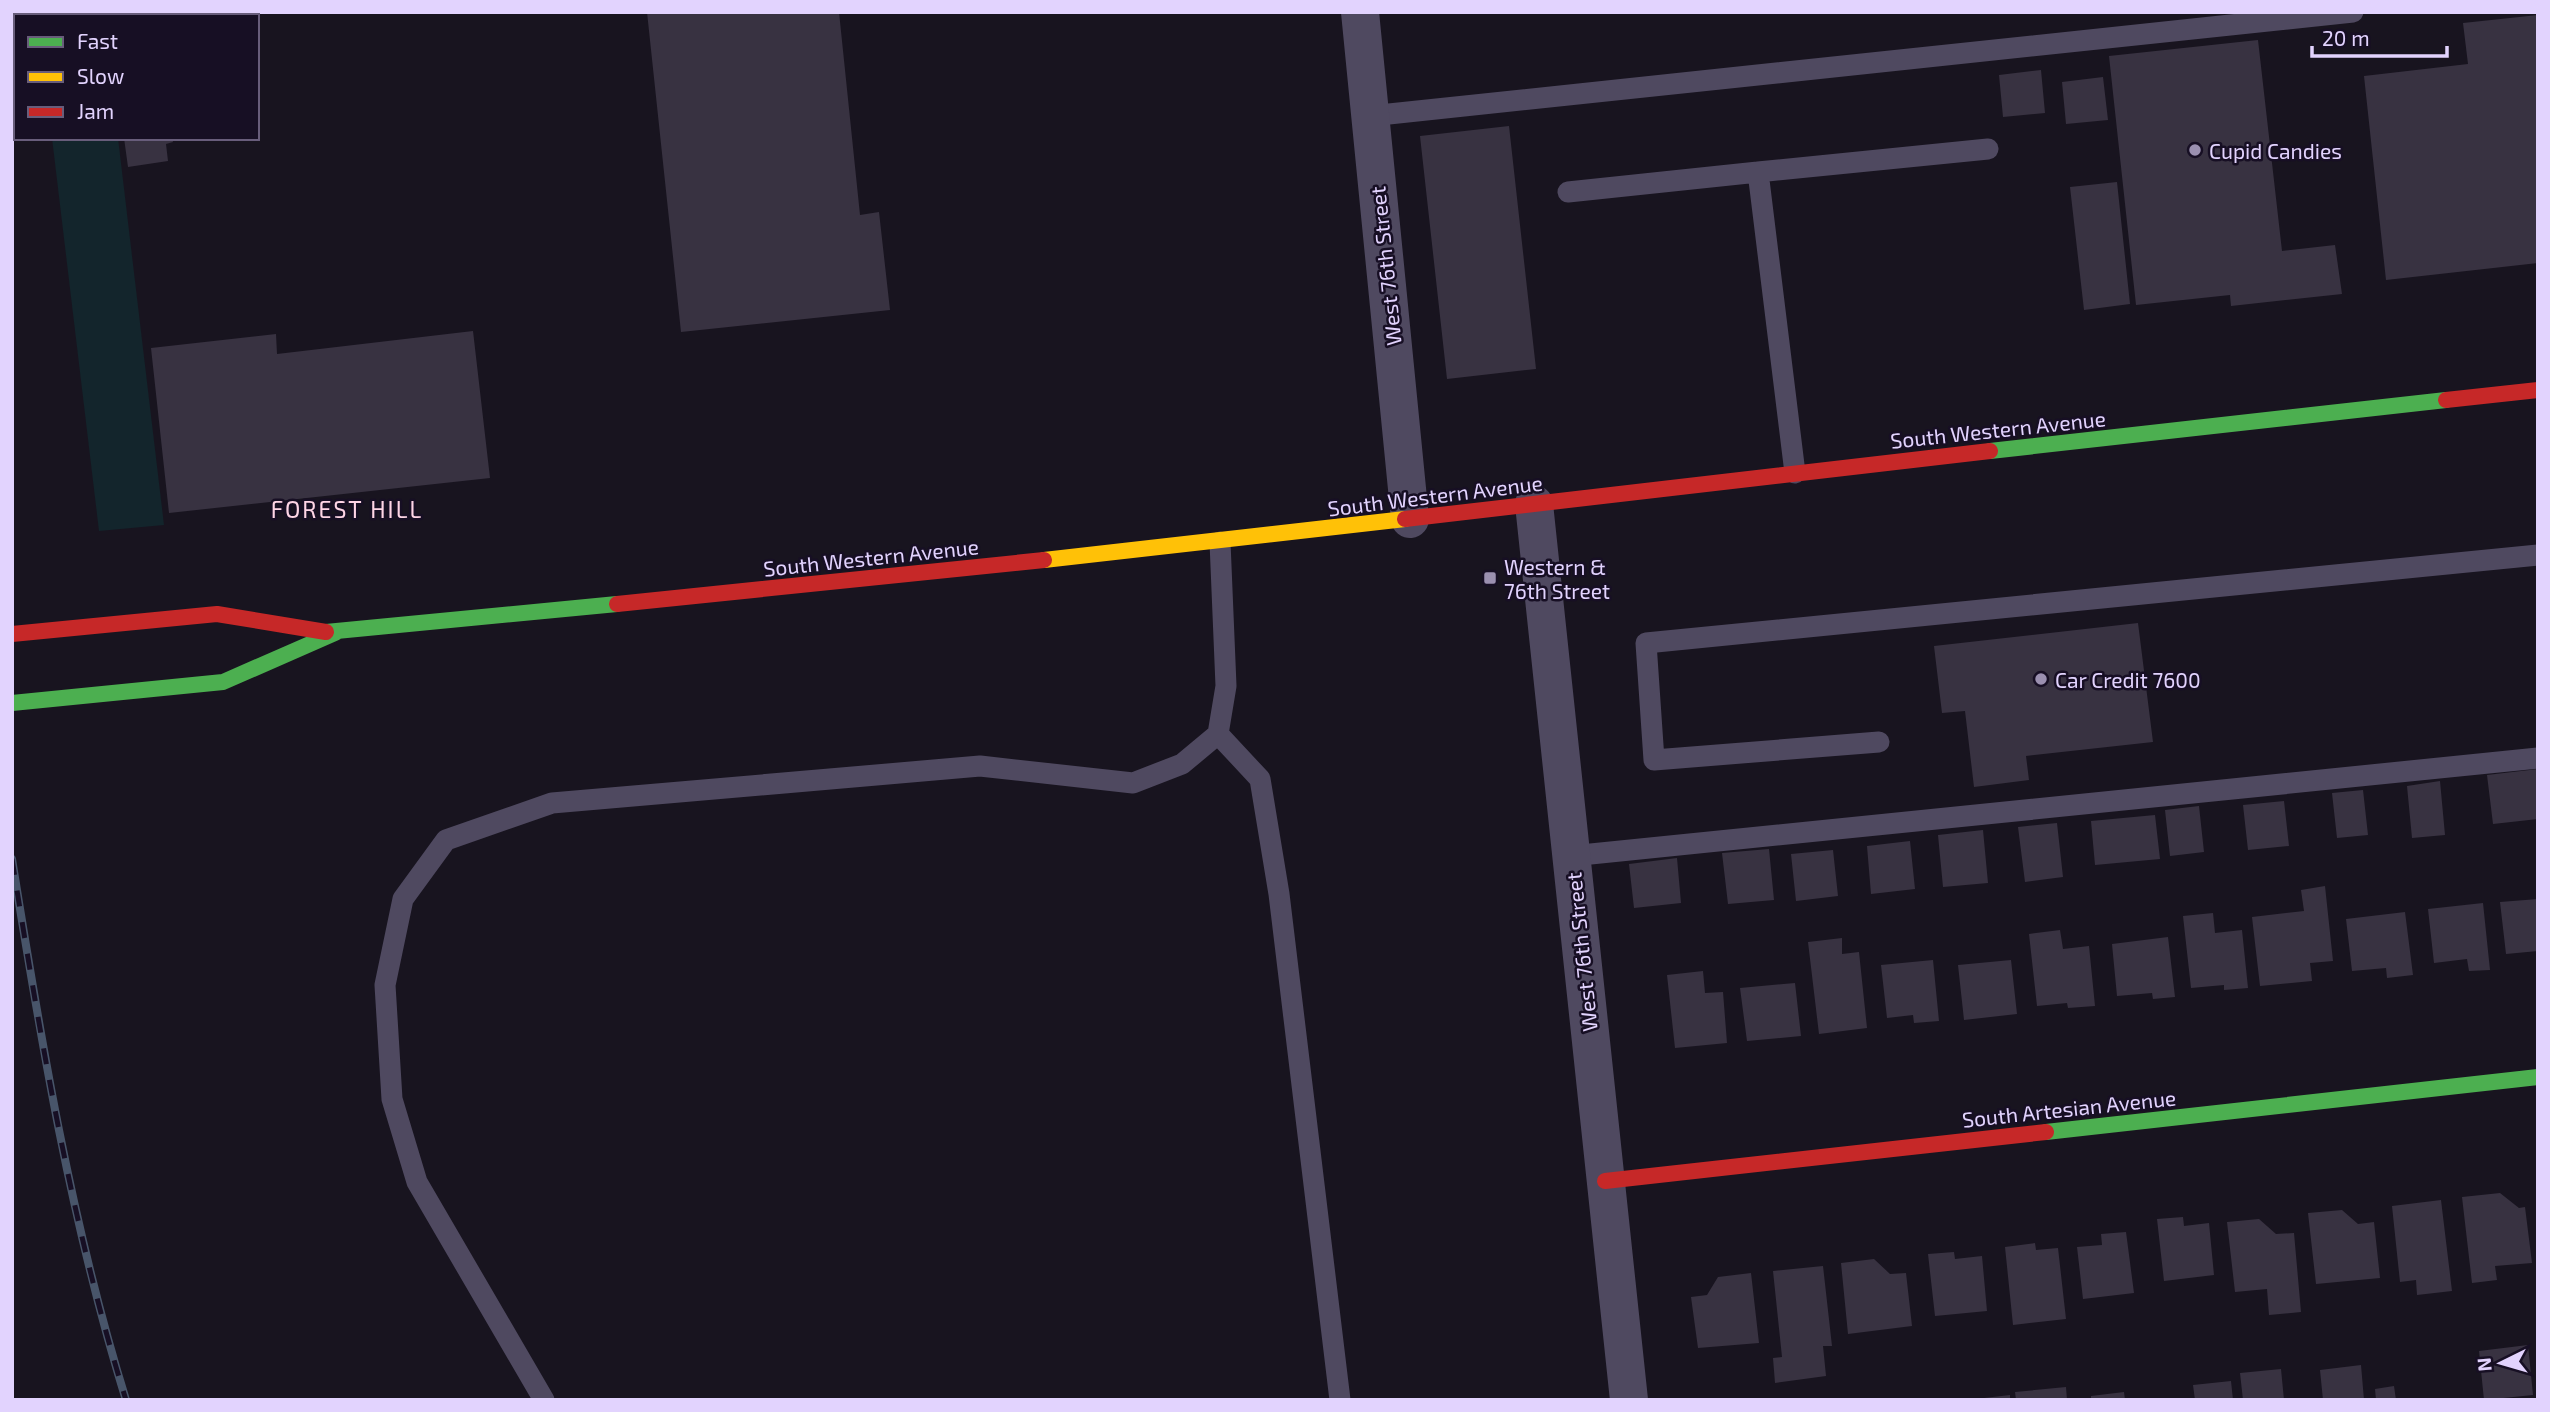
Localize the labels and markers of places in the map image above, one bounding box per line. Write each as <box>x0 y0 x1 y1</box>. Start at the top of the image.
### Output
place label: Cupid Candies <box>2209 138 2342 163</box>
marker: Cupid Candies <box>2187 142 2203 158</box>
place label: Western & 76th Street <box>1504 554 1610 603</box>
marker: Western & 76th Street <box>1482 570 1498 586</box>
place label: Car Credit 7600 <box>2055 667 2201 692</box>
marker: Car Credit 7600 <box>2033 671 2049 687</box>

